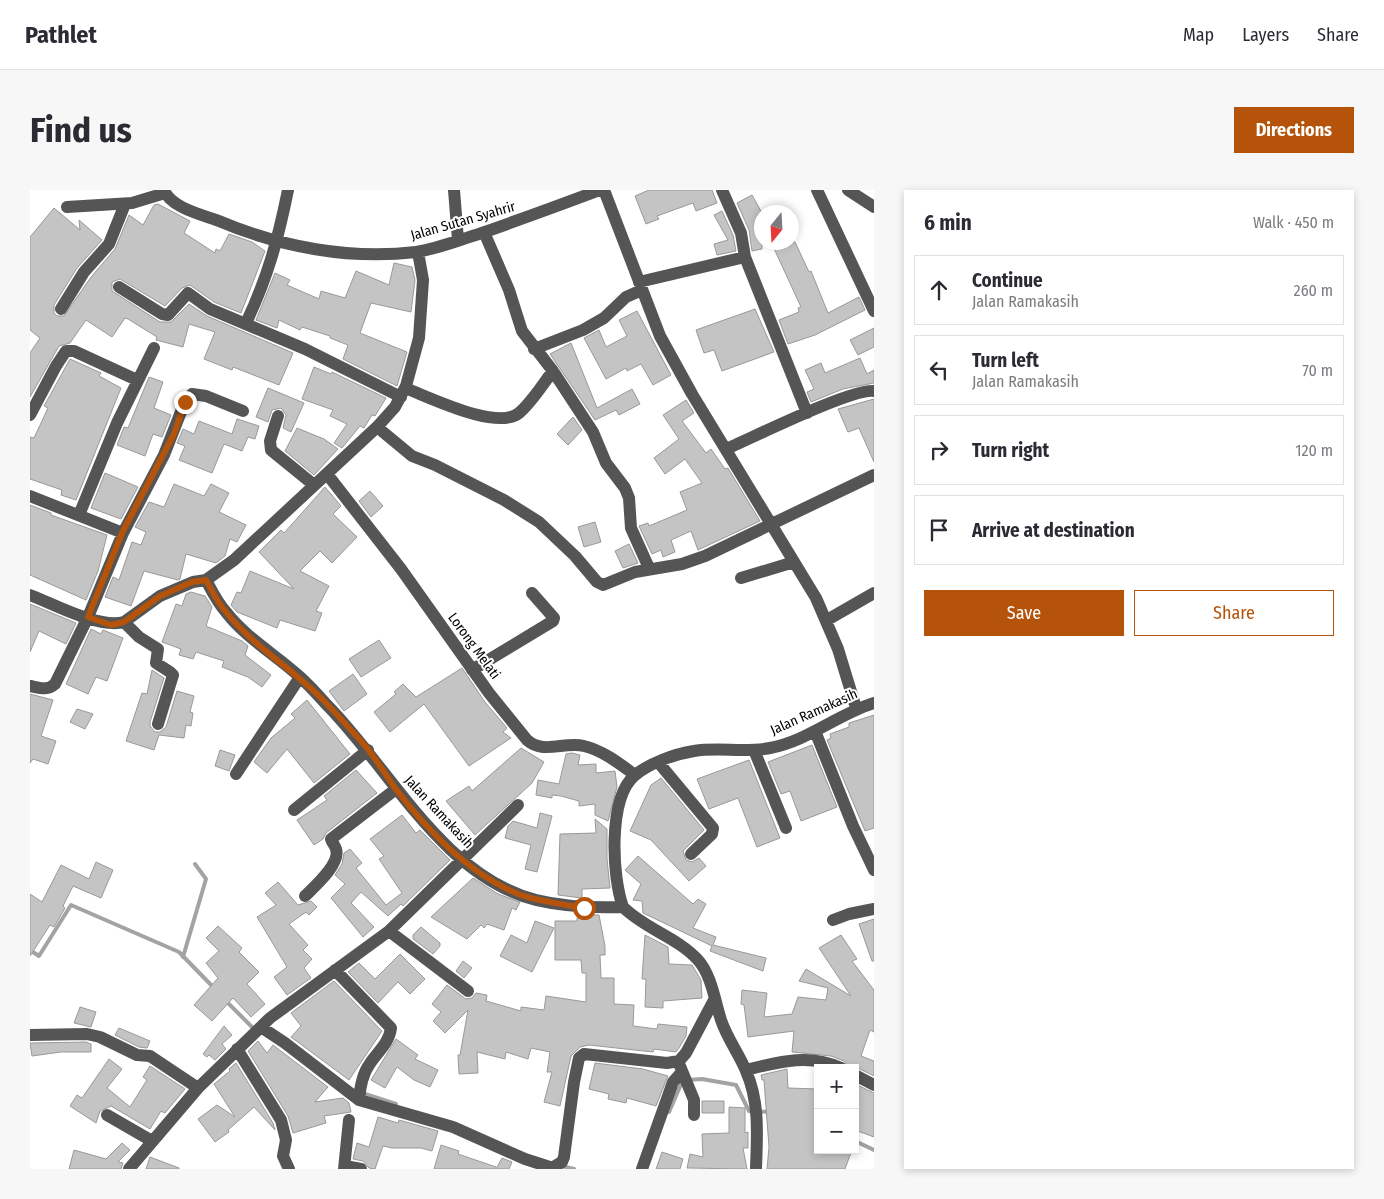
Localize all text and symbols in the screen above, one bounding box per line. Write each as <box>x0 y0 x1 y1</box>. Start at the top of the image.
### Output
text: Pathlet <box>25 21 97 49</box>
text: Map <box>1183 24 1214 46</box>
text: Layers <box>1242 24 1289 46</box>
text: Share <box>1317 24 1359 46</box>
button: Directions <box>1234 107 1354 153</box>
text: Find us <box>30 109 132 151</box>
street label: Jalan Sutan Syahrir <box>409 198 518 244</box>
north arrow <box>754 205 799 250</box>
text: 6 min <box>924 210 972 236</box>
text: Walk · 450 m <box>1253 213 1334 232</box>
text: Continue <box>972 269 1043 292</box>
icon: ahead <box>925 276 953 304</box>
text: 260 m <box>1294 281 1333 300</box>
text: Jalan Ramakasih <box>972 292 1079 311</box>
text: Turn left <box>972 349 1039 372</box>
icon: left <box>925 356 953 384</box>
text: 70 m <box>1302 361 1333 380</box>
text: Jalan Ramakasih <box>972 372 1079 391</box>
route end <box>174 391 197 414</box>
icon: right <box>925 436 953 464</box>
text: Turn right <box>972 439 1049 462</box>
text: 120 m <box>1295 441 1333 460</box>
icon: arrive <box>925 516 953 544</box>
text: Arrive at destination <box>972 519 1135 542</box>
button: Save <box>924 590 1124 636</box>
button: Share <box>1134 590 1334 636</box>
street label: Lorong Melati <box>444 610 504 682</box>
street label: Jalan Ramakasih <box>768 685 860 739</box>
street label: Jalan Ramakasih <box>401 772 477 852</box>
route start <box>573 897 596 920</box>
map controls <box>814 1064 859 1154</box>
button: + <box>814 1064 859 1109</box>
button: − <box>814 1109 859 1154</box>

